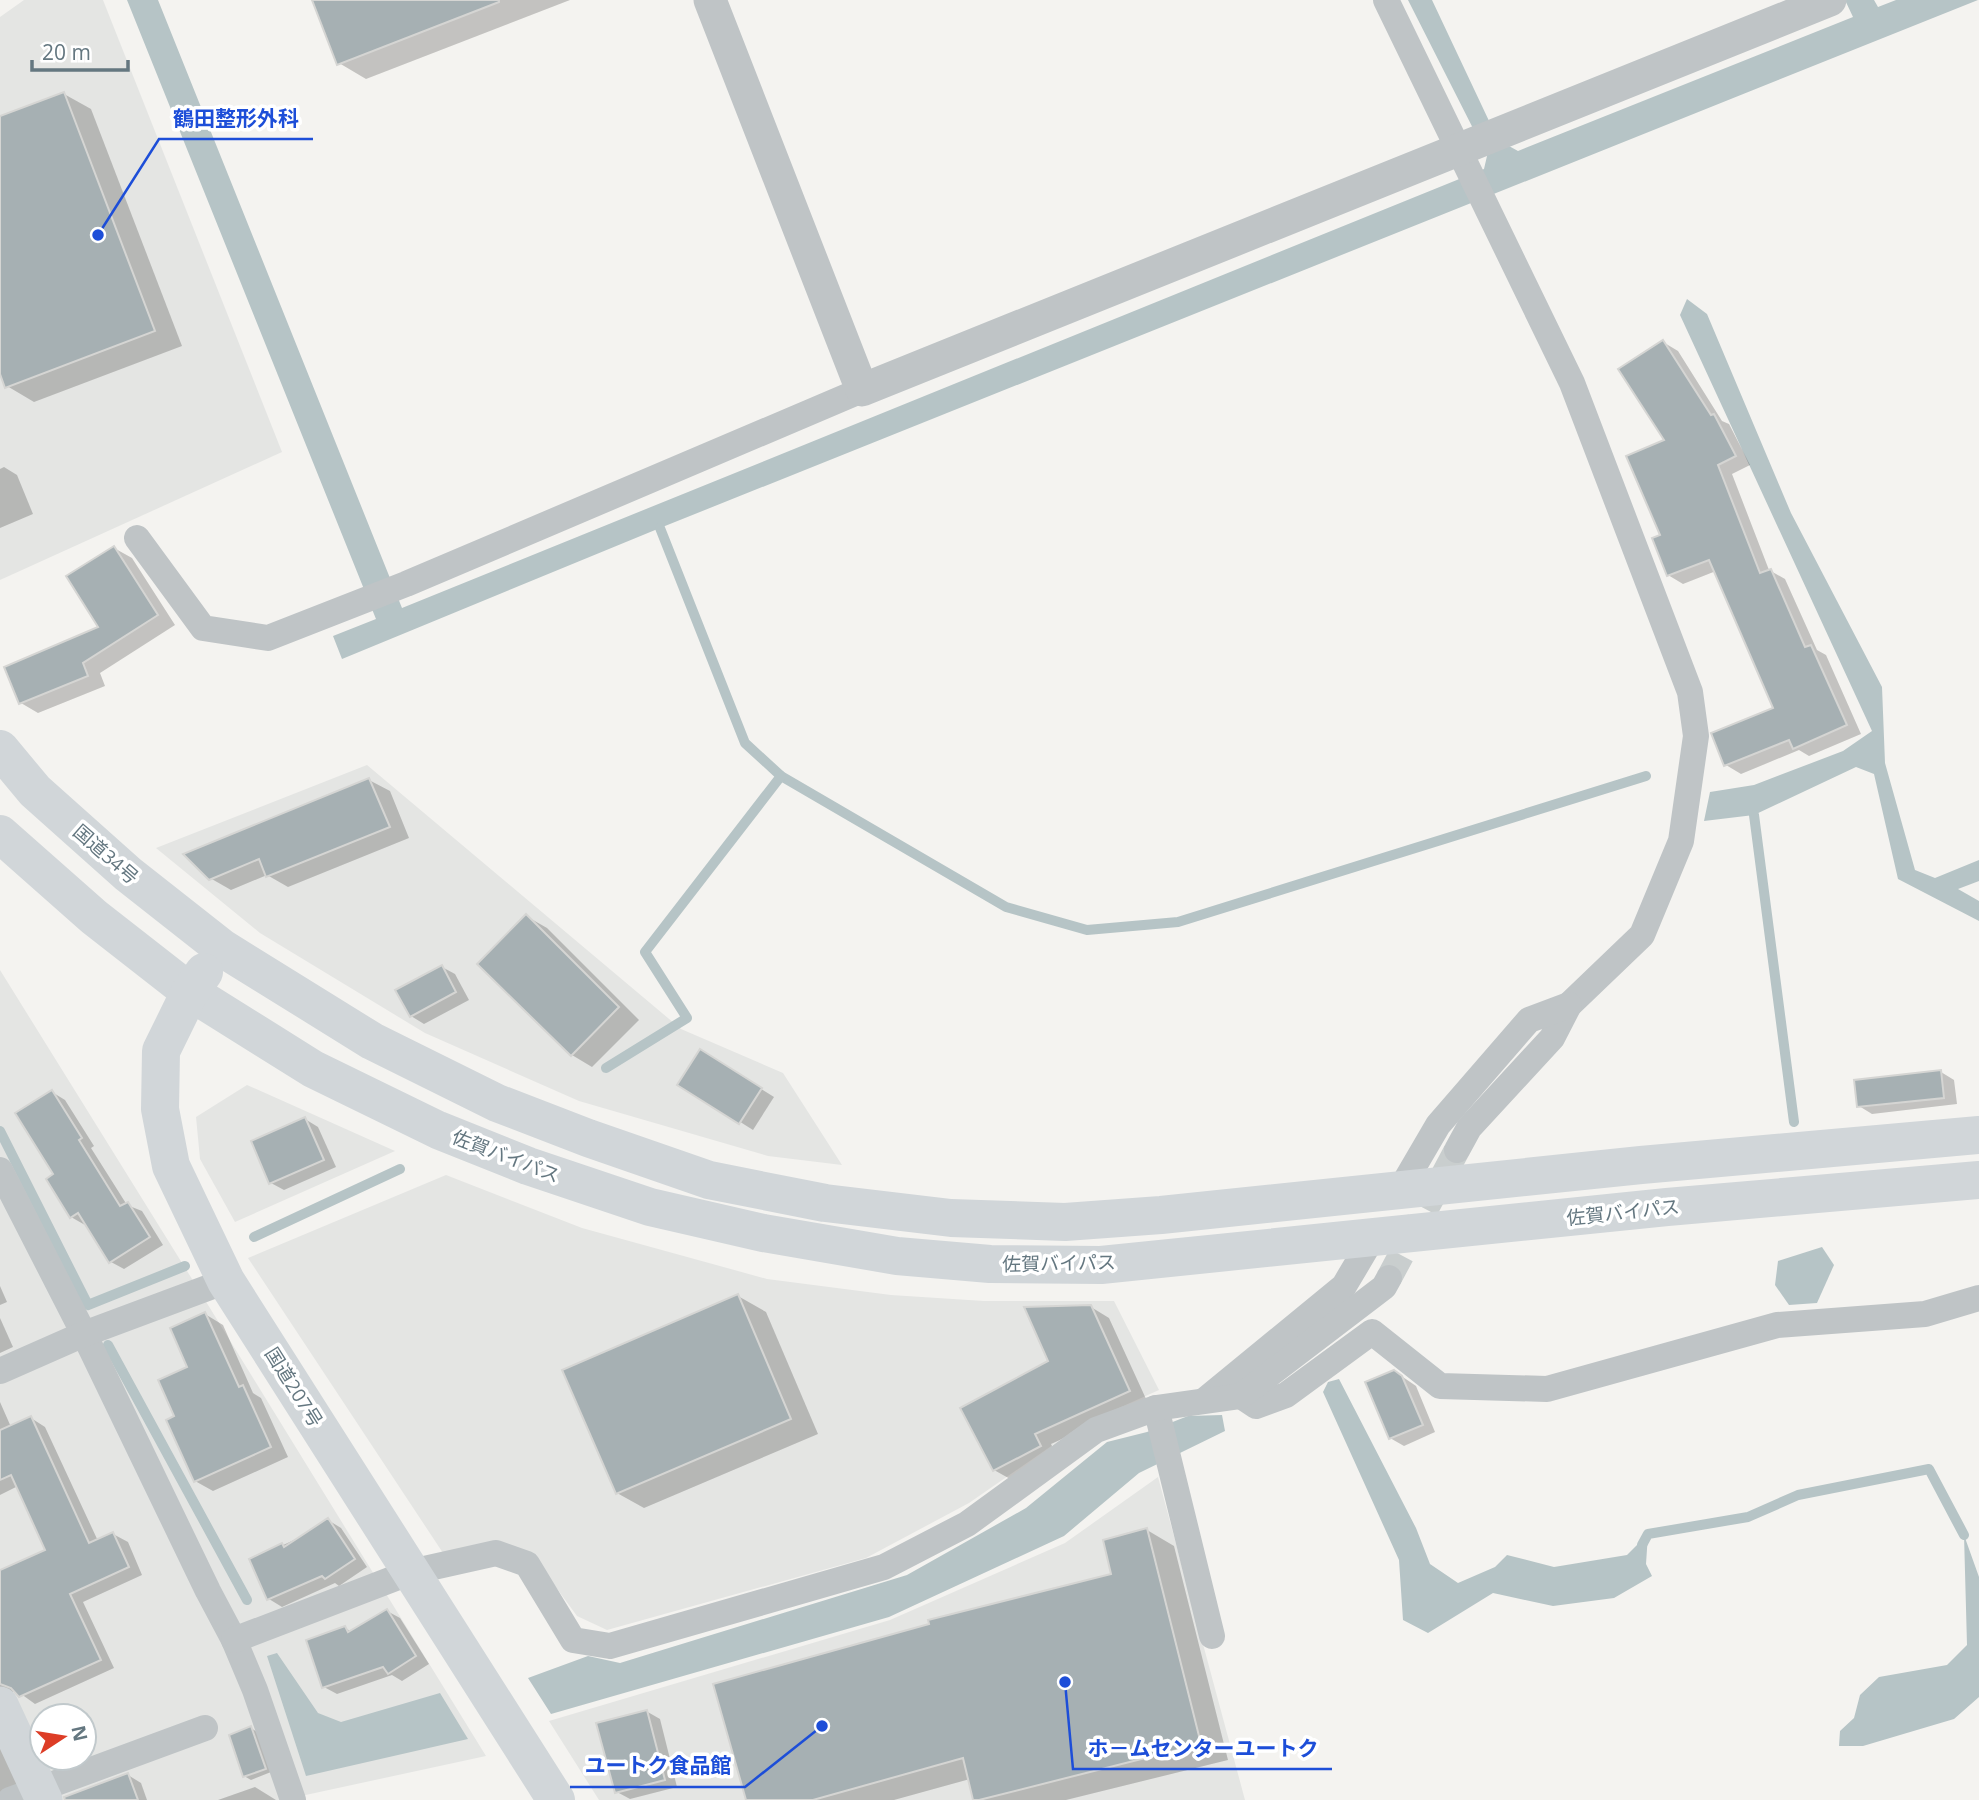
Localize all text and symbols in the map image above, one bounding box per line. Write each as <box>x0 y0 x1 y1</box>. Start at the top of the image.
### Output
scale bar <box>32 28 128 72</box>
text: 20 m <box>42 38 91 66</box>
callout: 鶴田整形外科 <box>159 97 313 139</box>
text: 鶴田整形外科 <box>173 104 299 132</box>
street label: 国道34号 <box>68 818 144 890</box>
street label: 佐賀バイパス <box>448 1124 564 1188</box>
street label: 佐賀バイパス <box>1565 1193 1681 1231</box>
street label: 佐賀バイパス <box>1002 1249 1116 1277</box>
street label: 国道207号 <box>259 1342 329 1432</box>
north arrow <box>28 1702 98 1772</box>
text: N <box>65 1723 94 1744</box>
callout: ホ－ムセンターユートク <box>1073 1727 1332 1769</box>
text: ホ－ムセンターユートク <box>1088 1734 1319 1762</box>
callout: ユートク食品館 <box>570 1745 745 1787</box>
text: ユートク食品館 <box>585 1751 732 1779</box>

